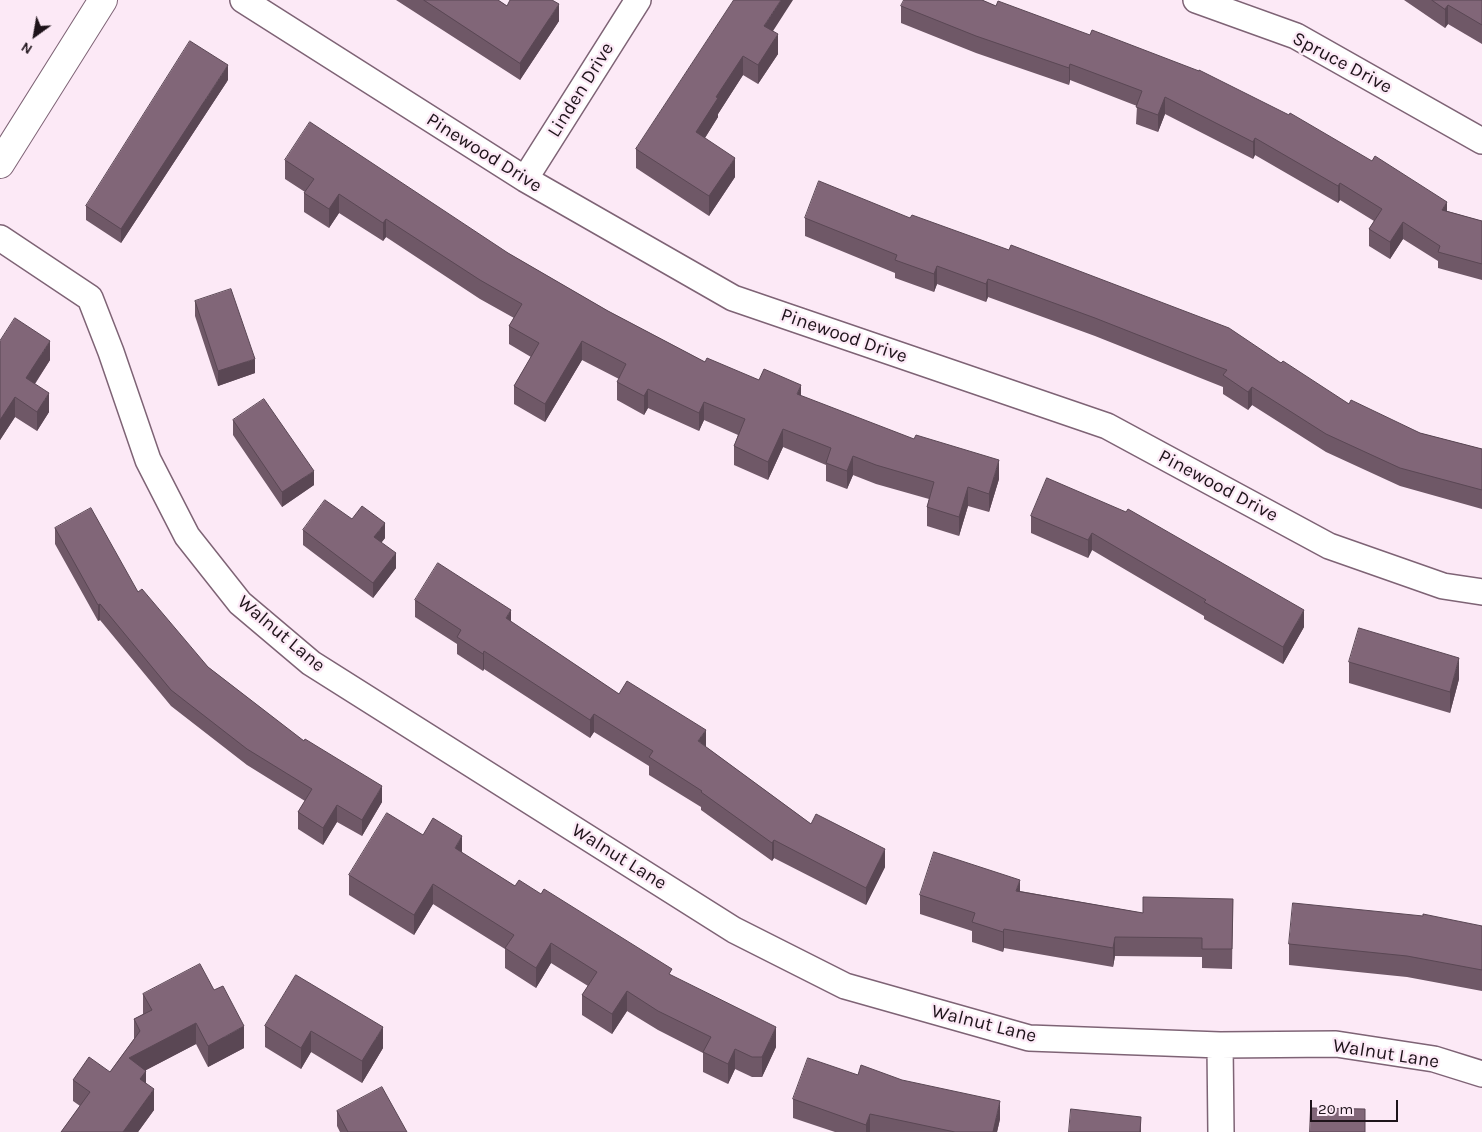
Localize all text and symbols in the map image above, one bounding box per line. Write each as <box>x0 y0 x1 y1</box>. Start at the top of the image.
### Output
north arrow <box>10 10 60 60</box>
street label: Spruce Drive <box>1288 27 1396 99</box>
text: N <box>18 38 36 58</box>
street label: Linden Drive <box>543 38 619 142</box>
street label: Pinewood Drive <box>422 108 546 198</box>
street label: Pinewood Drive <box>778 304 910 368</box>
street label: Pinewood Drive <box>1154 445 1282 527</box>
street label: Walnut Lane <box>233 591 329 677</box>
street label: Walnut Lane <box>567 819 671 895</box>
street label: Walnut Lane <box>929 1000 1039 1048</box>
street label: Walnut Lane <box>1331 1034 1441 1074</box>
scale bar <box>1312 1090 1400 1122</box>
text: 20 m <box>1318 1100 1353 1118</box>

